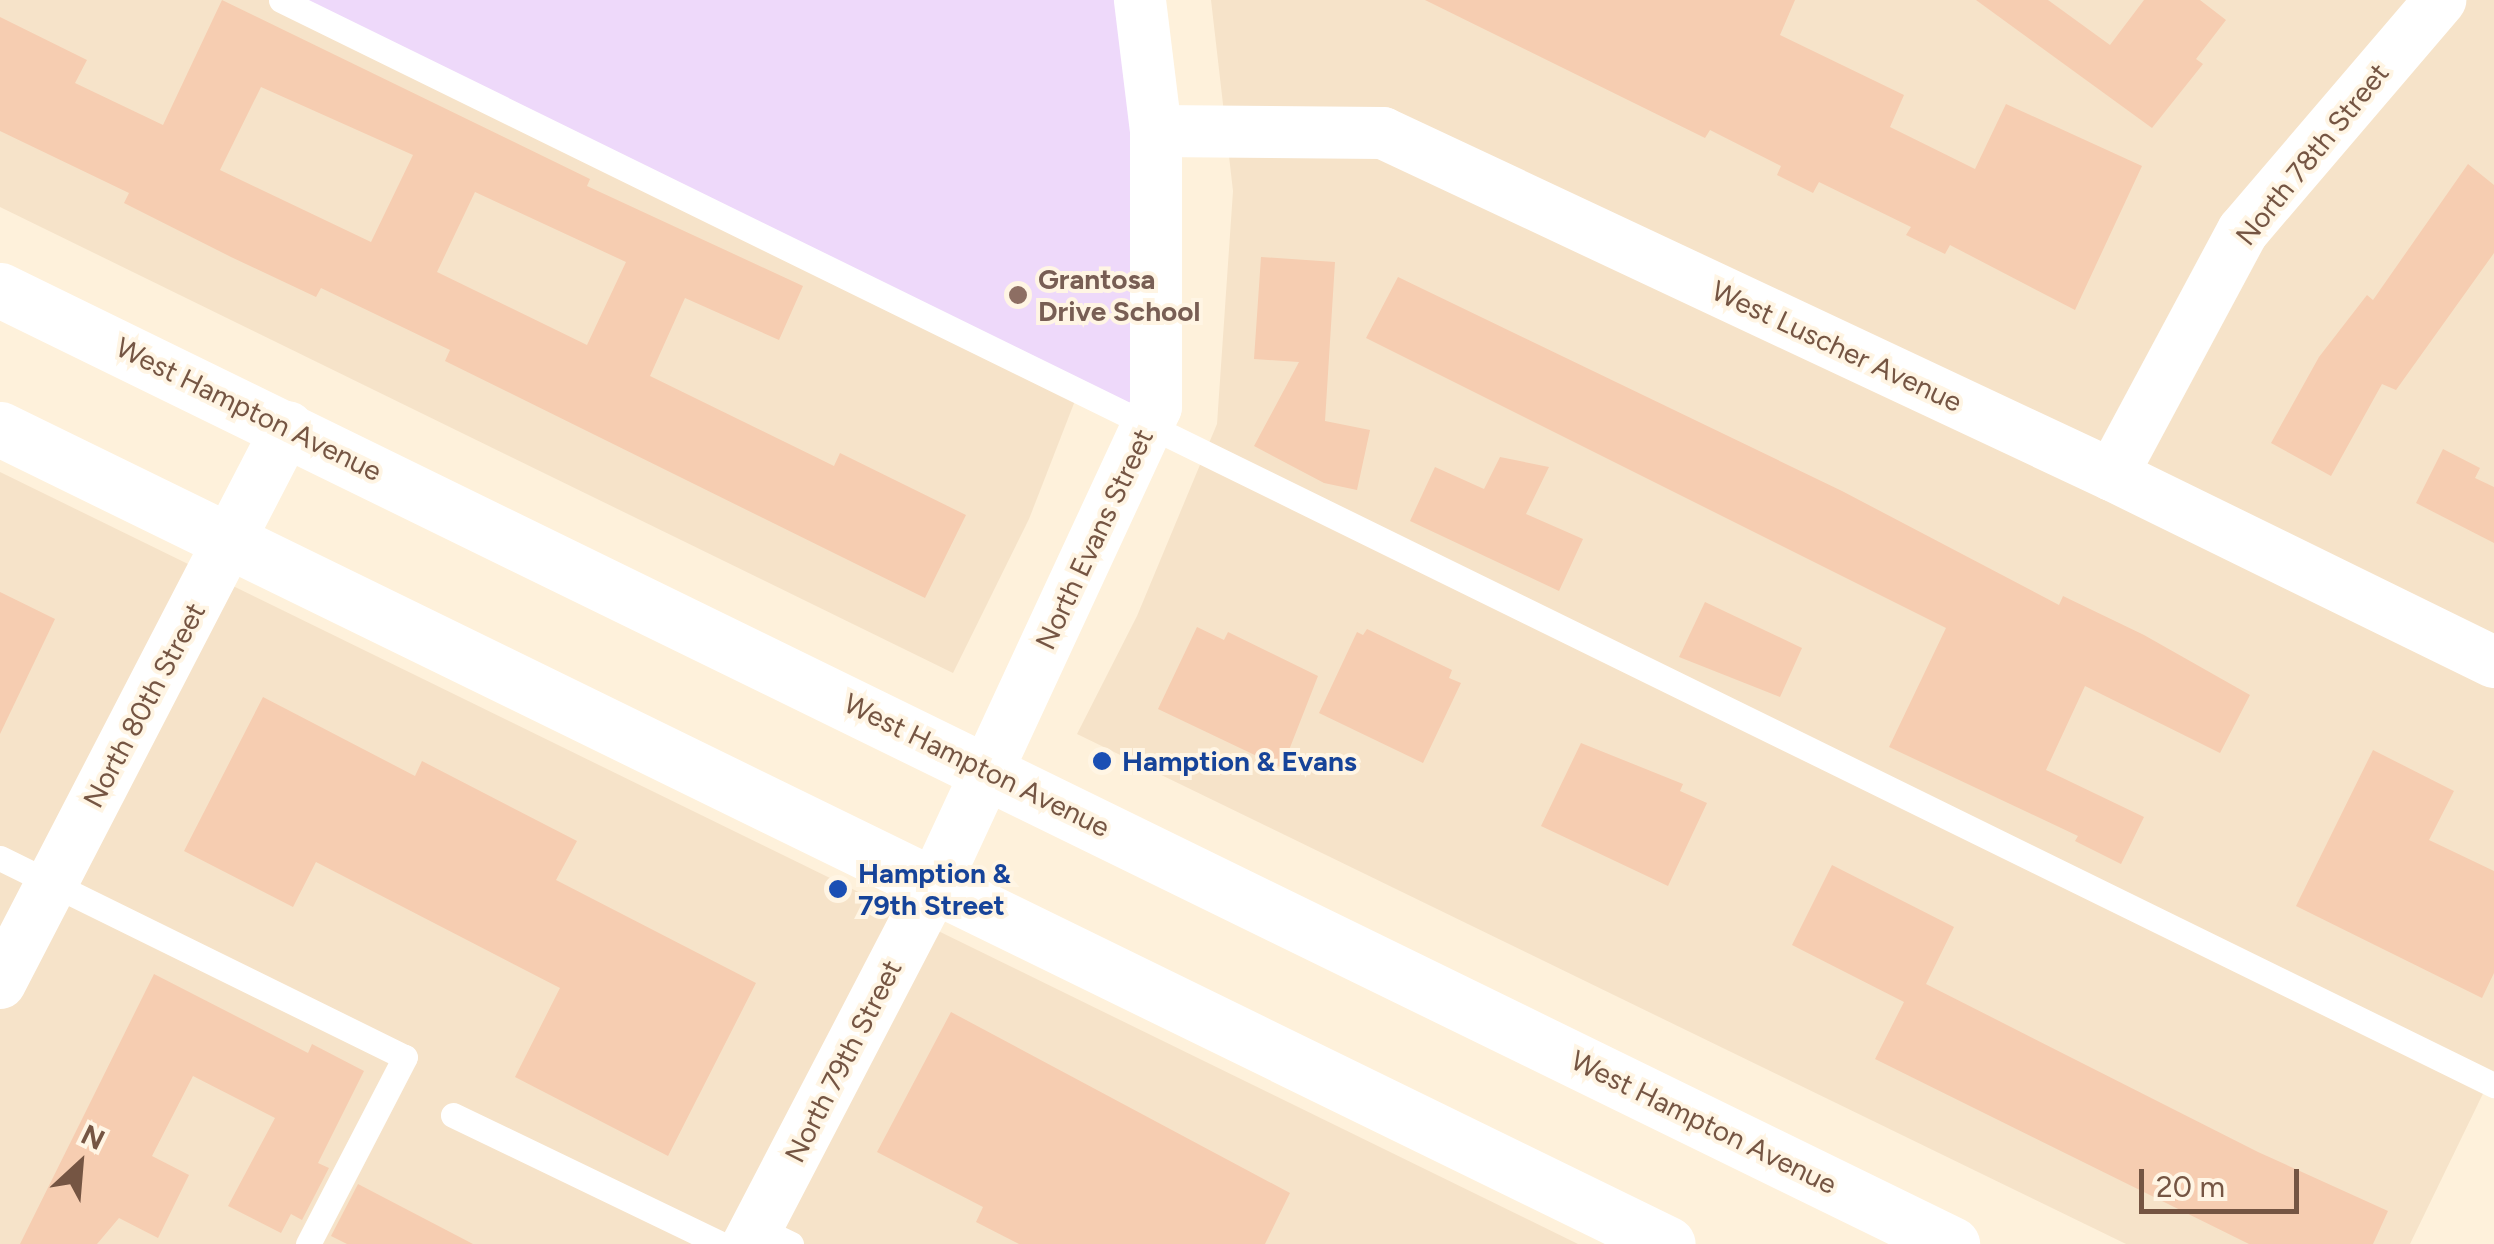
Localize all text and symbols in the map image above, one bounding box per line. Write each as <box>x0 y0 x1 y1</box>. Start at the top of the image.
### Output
street label: North 78th Street <box>2228 56 2396 252</box>
place label: Grantosa Drive School <box>1038 262 1201 328</box>
street label: West Luscher Avenue <box>1707 273 1967 419</box>
marker: Grantosa Drive School <box>1007 284 1029 306</box>
street label: West Hampton Avenue <box>111 330 387 488</box>
street label: North Evans Street <box>1028 423 1160 655</box>
street label: North 80th Street <box>76 597 212 813</box>
street label: West Hampton Avenue <box>839 686 1115 844</box>
place label: Hamption & Evans <box>1122 744 1357 778</box>
marker: Hamption & Evans <box>1091 750 1113 772</box>
place label: Hamption & 79th Street <box>858 856 1011 922</box>
marker: Hamption & 79th Street <box>827 878 849 900</box>
street label: North 79th Street <box>777 954 909 1168</box>
street label: West Hampton Avenue <box>1566 1043 1842 1201</box>
north arrow <box>30 1114 130 1214</box>
text: N <box>76 1117 110 1157</box>
scale bar <box>2144 1149 2304 1211</box>
text: 20 m <box>2156 1168 2225 1205</box>

